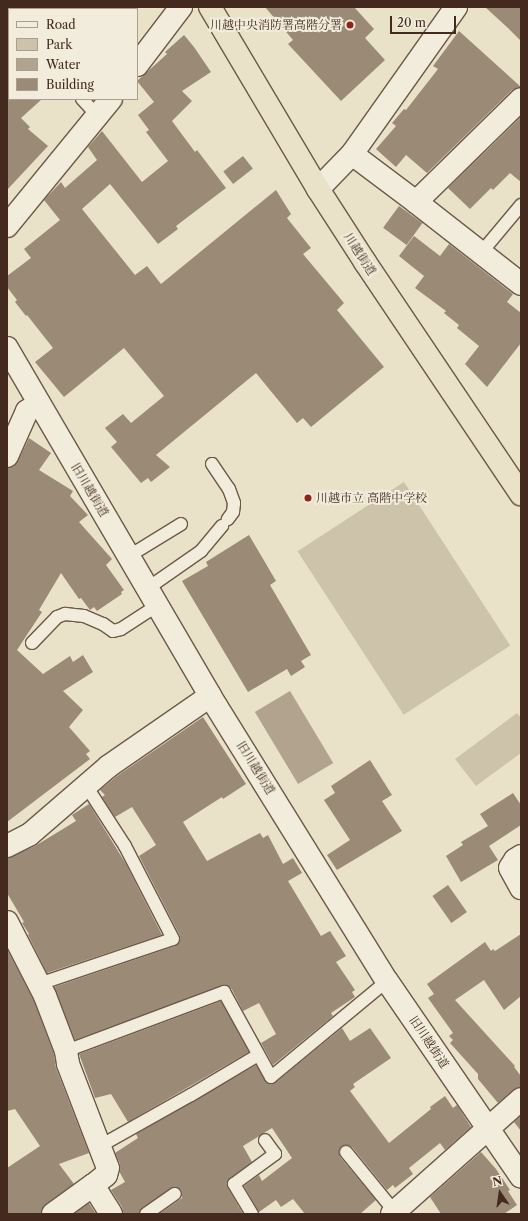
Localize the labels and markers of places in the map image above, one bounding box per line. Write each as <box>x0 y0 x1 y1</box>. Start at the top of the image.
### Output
place label: 川越中央消防署高階分署 <box>210 18 342 32</box>
marker: 川越中央消防署高階分署 <box>345 20 355 30</box>
place label: 川越市立 高階中学校 <box>316 491 427 505</box>
marker: 川越市立 高階中学校 <box>303 493 313 503</box>

